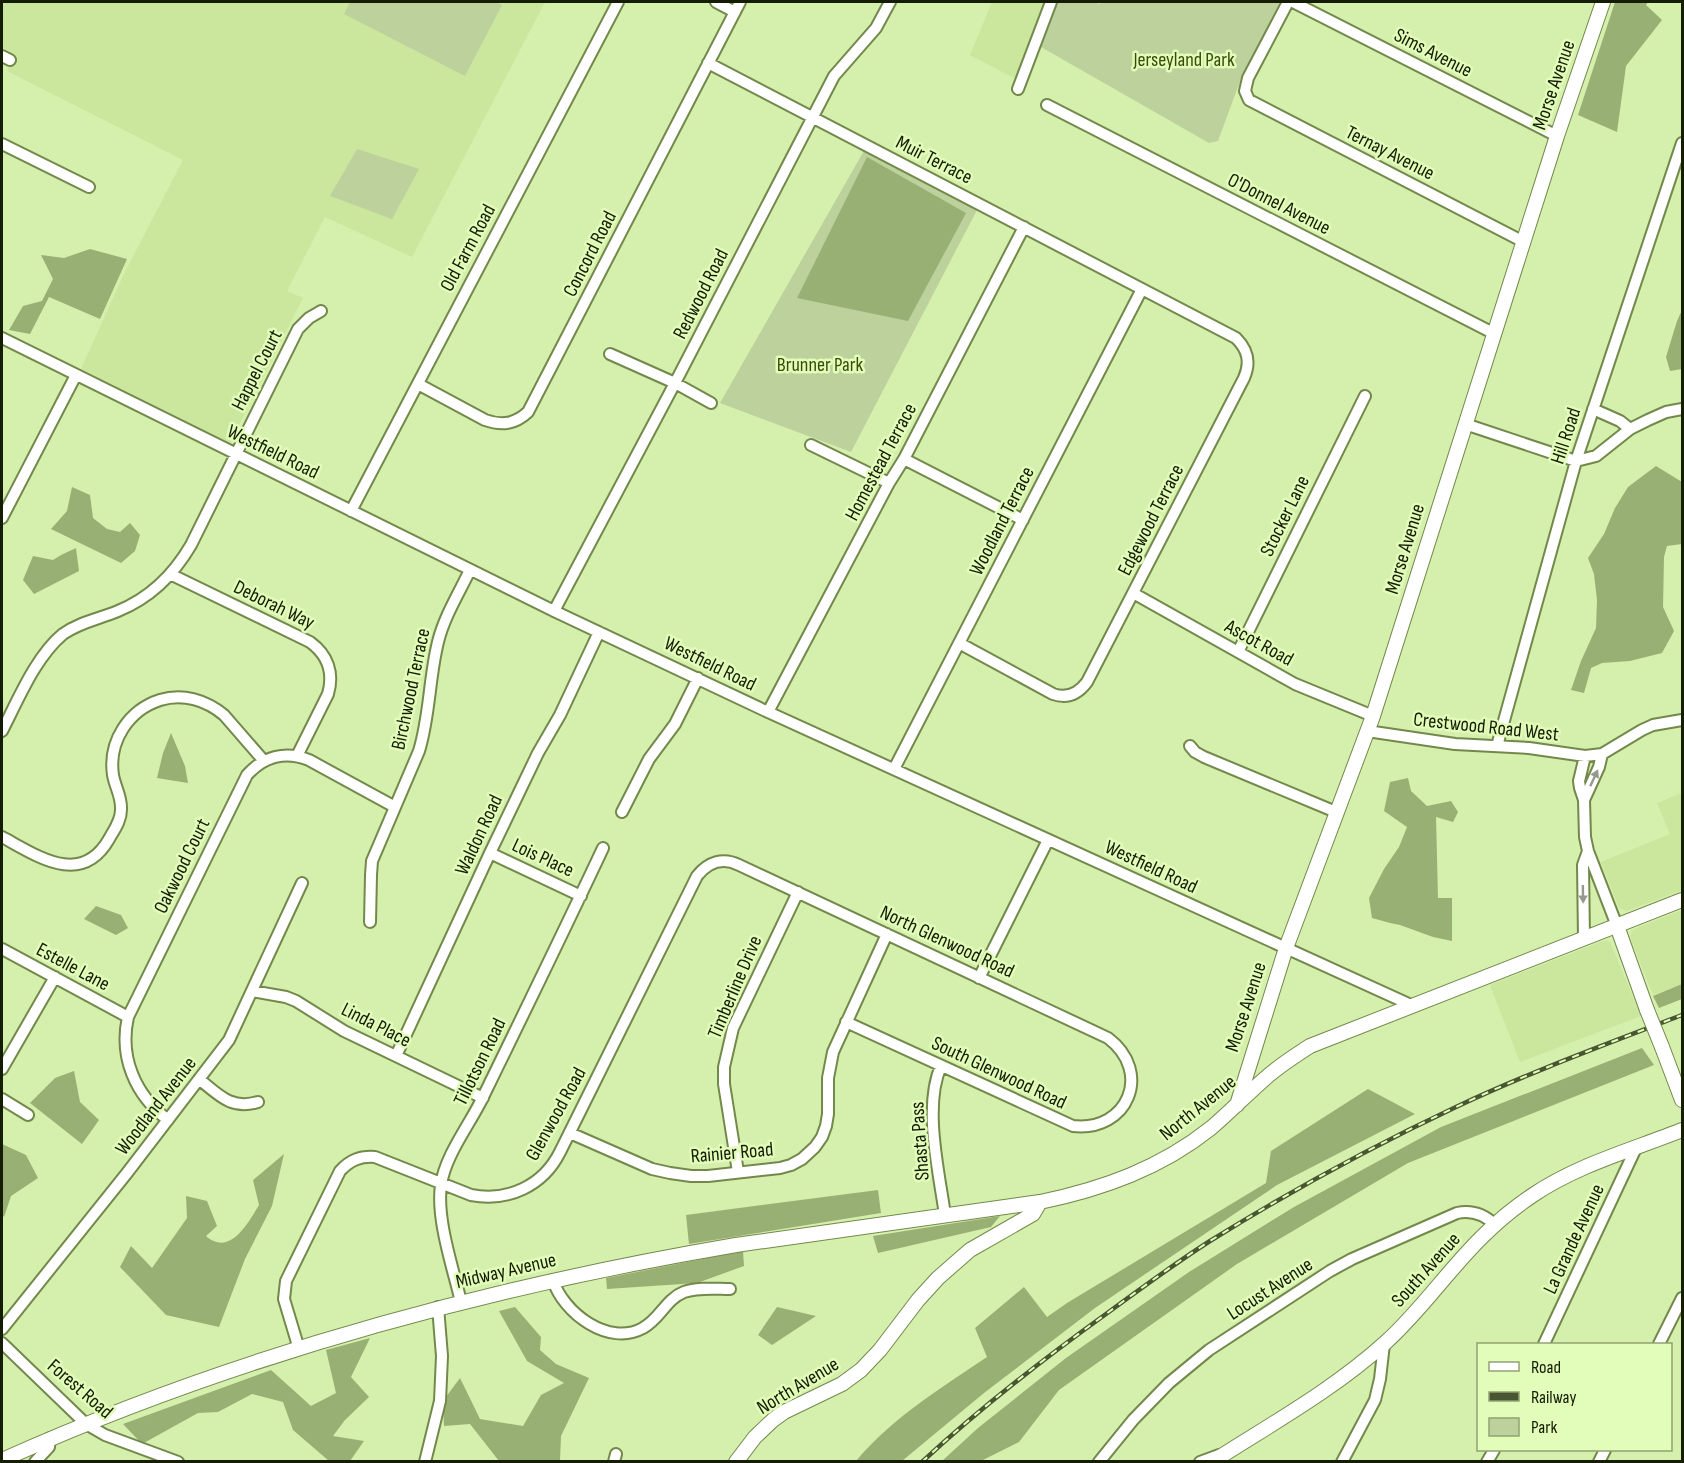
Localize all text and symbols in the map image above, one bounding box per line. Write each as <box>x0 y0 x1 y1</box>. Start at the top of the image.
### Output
street label: Sims Avenue <box>1390 23 1476 83</box>
street label: Morse Avenue <box>1528 37 1580 133</box>
park label: Jerseyland Park <box>1132 48 1235 72</box>
street label: Ternay Avenue <box>1342 120 1438 186</box>
street label: Muir Terrace <box>892 131 976 189</box>
street label: O'Donnel Avenue <box>1224 168 1334 240</box>
street label: Old Farm Road <box>435 200 501 296</box>
street label: Concord Road <box>558 207 622 301</box>
street label: Redwood Road <box>668 245 734 343</box>
street label: Happel Court <box>226 326 288 414</box>
park label: Brunner Park <box>777 353 864 377</box>
street label: Homestead Terrace <box>840 399 922 525</box>
street label: Hill Road <box>1546 405 1586 467</box>
street label: Westfield Road <box>223 419 323 485</box>
street label: Edgewood Terrace <box>1113 461 1189 579</box>
street label: Woodland Terrace <box>964 463 1040 579</box>
street label: Stocker Lane <box>1255 472 1315 560</box>
street label: Morse Avenue <box>1380 501 1430 597</box>
street label: Deborah Way <box>230 575 319 635</box>
street label: Ascot Road <box>1220 614 1297 672</box>
street label: Birchwood Terrace <box>386 626 436 752</box>
street label: Westfield Road <box>660 631 760 697</box>
street label: Crestwood Road West <box>1412 707 1560 747</box>
one-way arrow <box>1590 769 1599 786</box>
street label: Waldon Road <box>450 791 508 879</box>
street label: Oakwood Court <box>149 815 215 917</box>
street label: Lois Place <box>508 833 578 883</box>
street label: Westfield Road <box>1101 835 1201 899</box>
one-way arrow <box>1579 885 1588 904</box>
street label: North Glenwood Road <box>876 900 1018 984</box>
street label: Timberline Drive <box>703 932 767 1042</box>
street label: Estelle Lane <box>32 938 114 996</box>
street label: Morse Avenue <box>1220 959 1272 1055</box>
street label: Linda Place <box>337 997 415 1053</box>
street label: Tillotson Road <box>449 1014 511 1110</box>
street label: South Glenwood Road <box>928 1031 1070 1115</box>
street label: Woodland Avenue <box>110 1052 202 1160</box>
street label: Glenwood Road <box>521 1063 591 1165</box>
street label: North Avenue <box>1155 1070 1241 1146</box>
street label: Shasta Pass <box>905 1101 935 1181</box>
street label: Rainier Road <box>690 1137 774 1169</box>
street label: La Grande Avenue <box>1538 1180 1610 1298</box>
street label: South Avenue <box>1386 1228 1466 1312</box>
street label: Midway Avenue <box>453 1248 559 1294</box>
street label: Locust Avenue <box>1223 1252 1317 1326</box>
legend <box>1477 1343 1672 1451</box>
street label: North Avenue <box>753 1352 843 1420</box>
street label: Forest Road <box>42 1354 118 1424</box>
text: Road <box>1531 1357 1561 1378</box>
text: Railway <box>1531 1387 1576 1408</box>
text: Park <box>1531 1417 1557 1438</box>

